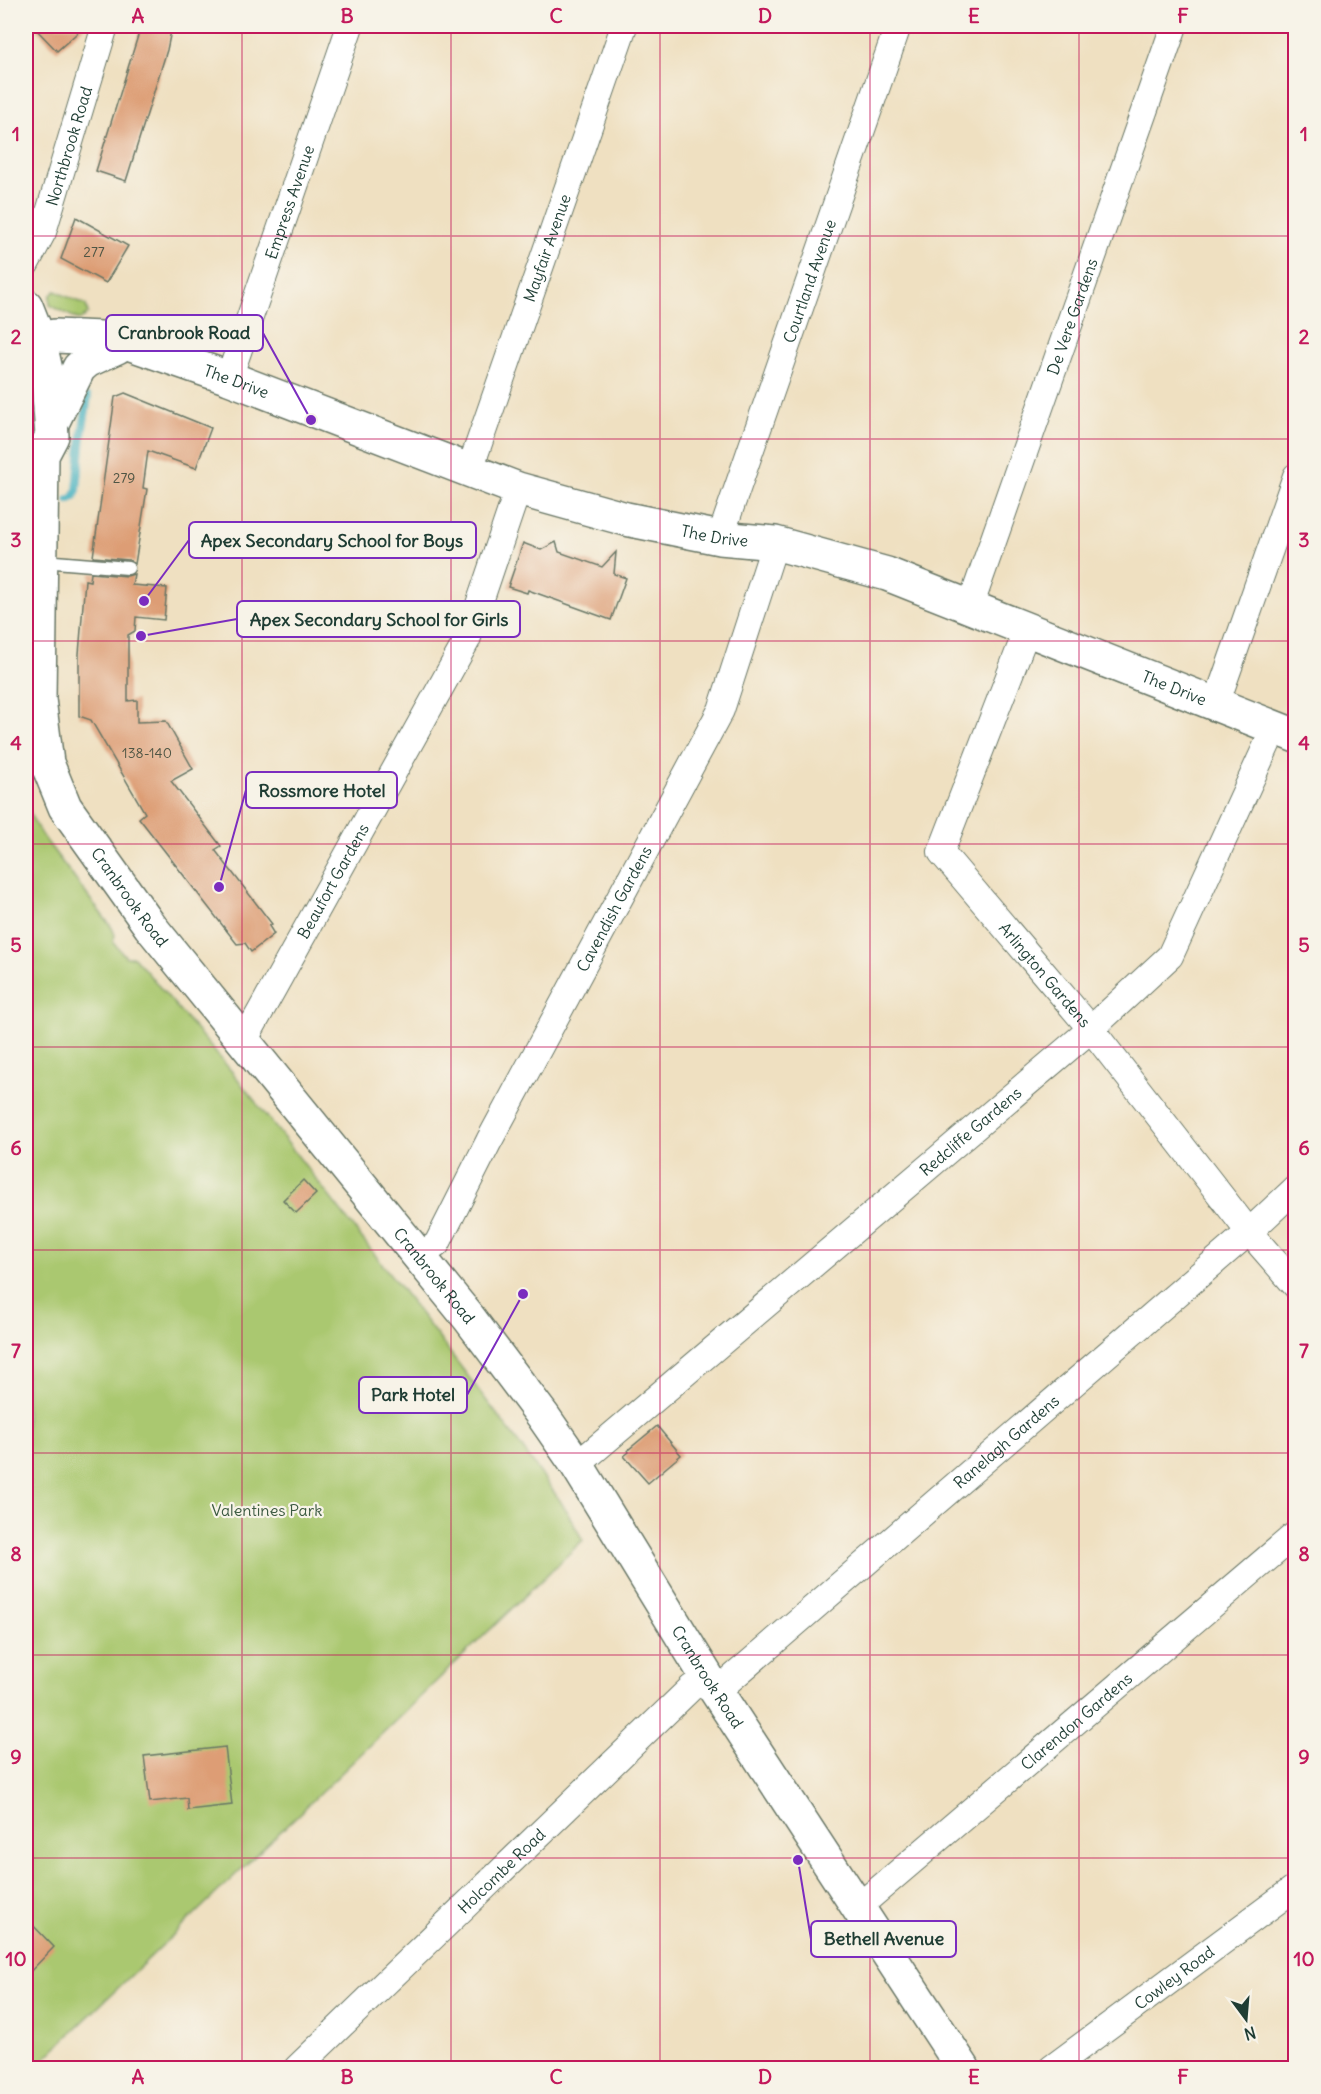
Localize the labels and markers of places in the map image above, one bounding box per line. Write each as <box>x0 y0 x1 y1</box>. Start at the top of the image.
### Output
callout: Cranbrook Road <box>106 315 263 351</box>
callout: Apex Secondary School for Boys <box>189 522 476 558</box>
callout: Apex Secondary School for Girls <box>237 601 520 637</box>
callout: Rossmore Hotel <box>246 772 397 808</box>
callout: Park Hotel <box>359 1377 467 1413</box>
callout: Bethell Avenue <box>811 1921 956 1957</box>

